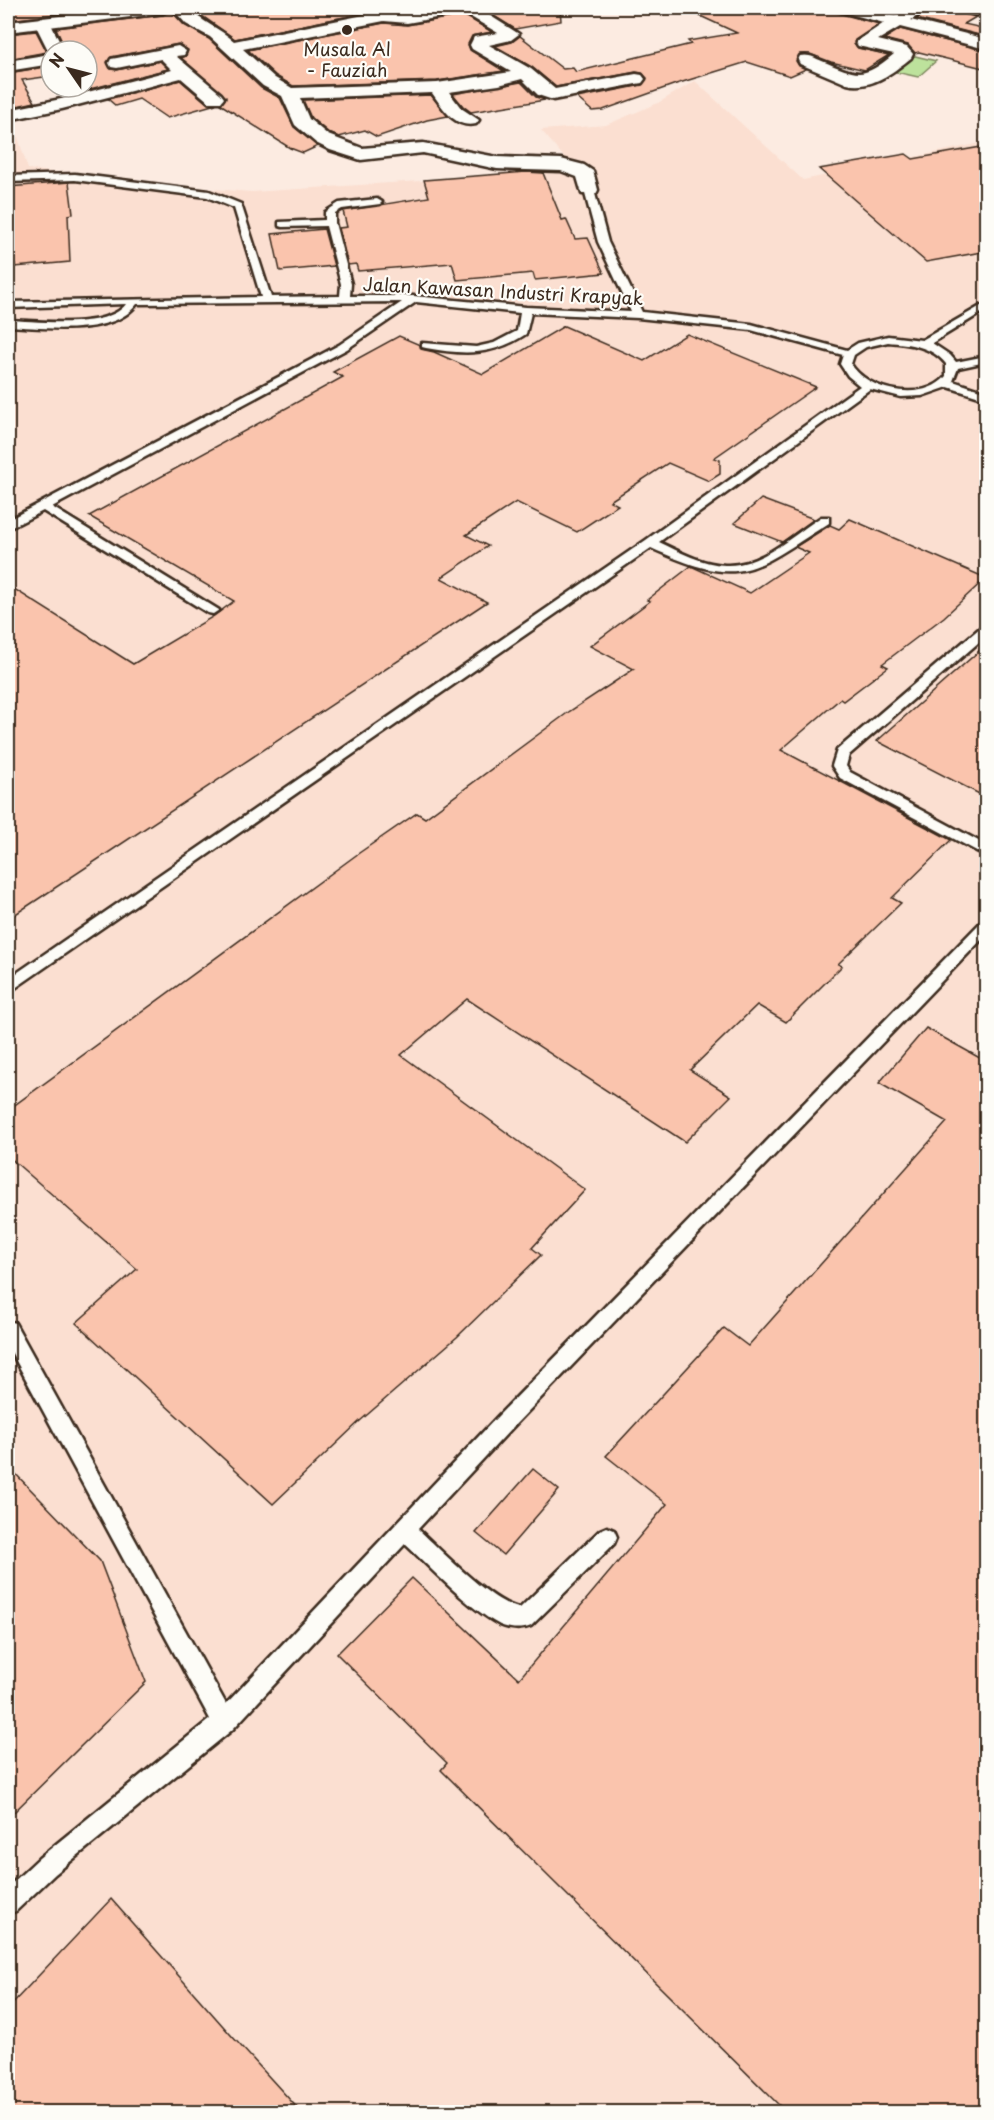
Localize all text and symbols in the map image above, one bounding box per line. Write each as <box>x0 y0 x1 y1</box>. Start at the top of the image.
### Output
marker: Musala Al - Fauziah <box>340 23 354 37</box>
place label: Musala Al - Fauziah <box>303 35 391 83</box>
north arrow <box>39 39 99 99</box>
text: N <box>42 48 69 72</box>
street label: Jalan Kawasan Industri Krapyak <box>362 270 644 311</box>

